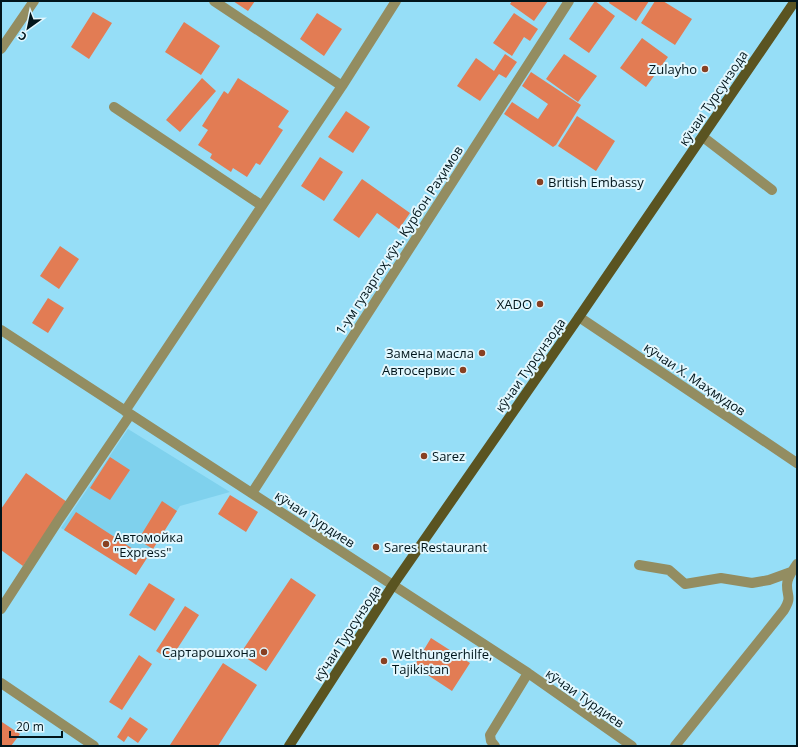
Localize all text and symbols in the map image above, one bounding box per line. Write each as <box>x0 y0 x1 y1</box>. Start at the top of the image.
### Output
north arrow <box>8 8 48 48</box>
text: С <box>15 29 29 45</box>
street label: кӯчаи Турсунзода <box>674 47 752 149</box>
place label: Zulayho <box>649 60 697 78</box>
marker: Zulayho <box>700 64 710 74</box>
street label: 1-ум гузаргоҳ кӯч. Қурбон Раҳимов <box>331 142 467 338</box>
place label: British Embassy <box>548 173 644 191</box>
marker: British Embassy <box>535 177 545 187</box>
place label: XADO <box>497 295 532 313</box>
marker: XADO <box>535 299 545 309</box>
street label: кӯчаи Турсунзода <box>491 314 569 416</box>
street label: кӯчаи Х. Маҳмудов <box>641 338 749 420</box>
place label: Замена масла <box>386 344 474 362</box>
marker: Замена масла <box>477 348 487 358</box>
place label: Автосервис <box>382 361 455 379</box>
marker: Автосервис <box>458 365 468 375</box>
place label: Sarez <box>432 447 465 465</box>
marker: Sarez <box>419 451 429 461</box>
street label: кӯчаи Турдиев <box>271 486 359 552</box>
place label: Автомойка "Express" <box>114 528 183 561</box>
place label: Sares Restaurant <box>384 538 487 556</box>
marker: Автомойка "Express" <box>101 539 111 549</box>
marker: Sares Restaurant <box>371 542 381 552</box>
street label: кӯчаи Турсунзода <box>309 581 385 685</box>
place label: Сартарошхона <box>162 643 256 661</box>
place label: Welthungerhilfe, Tajikistan <box>392 645 492 678</box>
marker: Сартарошхона <box>259 647 269 657</box>
marker: Welthungerhilfe, Tajikistan <box>379 656 389 666</box>
street label: кӯчаи Турдиев <box>542 664 628 732</box>
scale bar <box>10 713 62 739</box>
text: 20 m <box>16 718 44 735</box>

